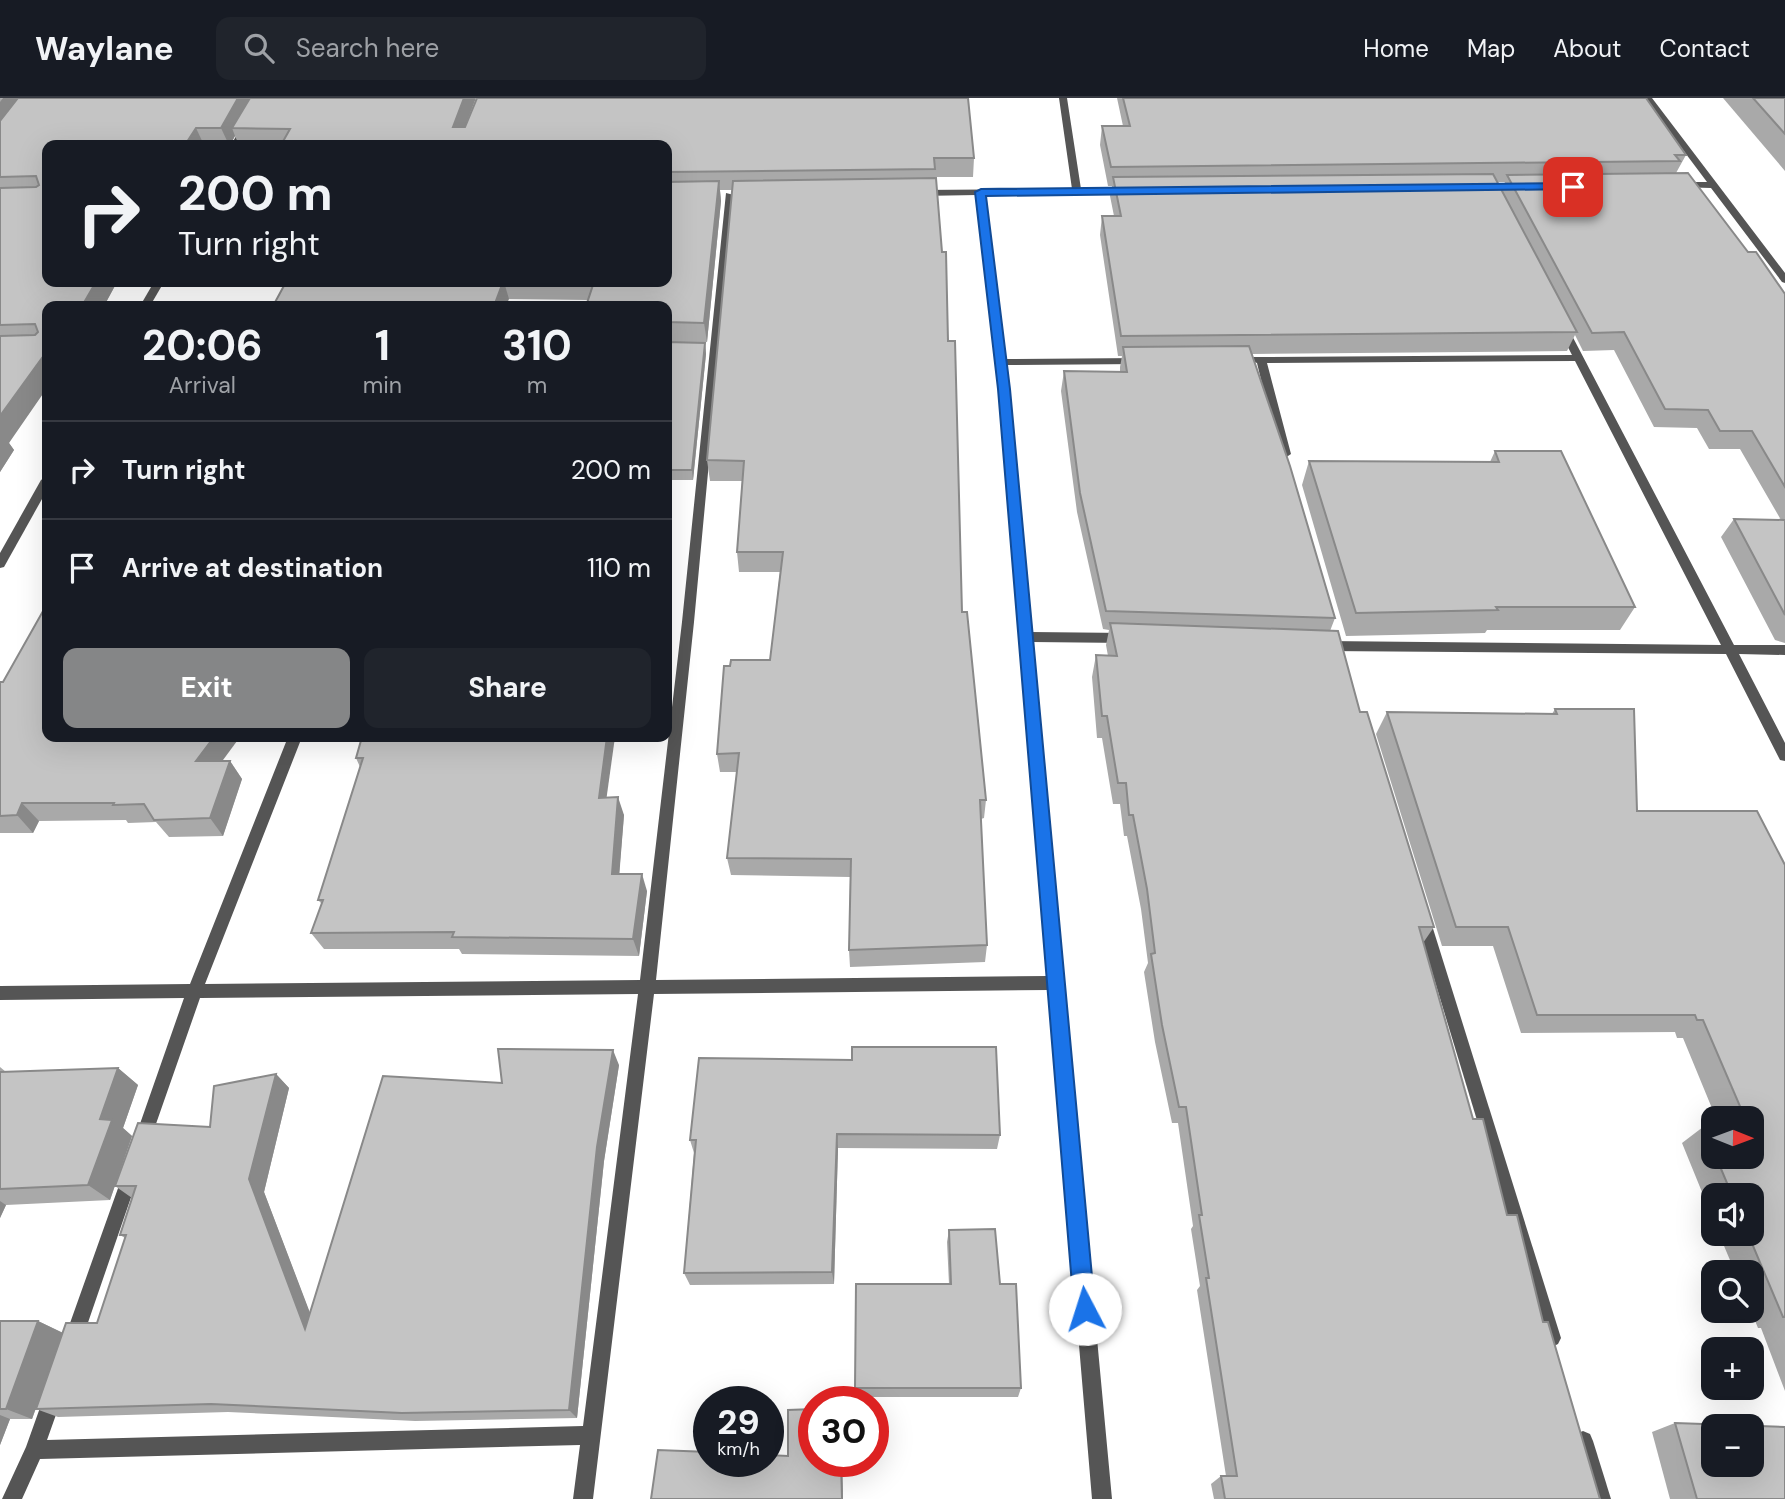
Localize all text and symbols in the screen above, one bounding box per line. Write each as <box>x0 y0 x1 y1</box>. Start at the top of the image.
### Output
search box <box>216 17 706 80</box>
text: Waylane <box>35 27 174 70</box>
icon: search <box>240 29 278 67</box>
text: Search here <box>296 31 439 65</box>
text: Home <box>1363 33 1429 64</box>
text: Map <box>1467 33 1515 64</box>
text: About <box>1553 33 1622 64</box>
text: Contact <box>1660 33 1750 64</box>
pin <box>1543 157 1603 217</box>
text: 200 m <box>178 161 333 225</box>
icon: right <box>63 168 154 259</box>
icon: arrive <box>1554 168 1592 206</box>
text: Turn right <box>178 223 320 265</box>
text: 20:06 <box>142 318 263 373</box>
text: 1 <box>375 318 390 373</box>
text: 310 <box>502 318 572 373</box>
text: Arrival <box>169 370 236 400</box>
text: min <box>363 370 402 400</box>
text: m <box>527 370 547 400</box>
icon: right <box>63 451 101 489</box>
text: Turn right <box>122 453 246 487</box>
text: 200 m <box>571 453 651 487</box>
icon: arrive <box>63 549 101 587</box>
text: Arrive at destination <box>122 551 383 585</box>
text: 110 m <box>587 551 651 585</box>
button: Exit <box>63 648 350 728</box>
button: Share <box>364 648 651 728</box>
north arrow <box>1701 1106 1764 1169</box>
map controls <box>1701 1106 1764 1477</box>
button: sound <box>1701 1183 1764 1246</box>
button: search <box>1701 1260 1764 1323</box>
position arrow <box>1048 1272 1122 1346</box>
button: + <box>1701 1337 1764 1400</box>
speed limit sign: 30 <box>798 1386 889 1477</box>
text: 29 <box>717 1399 760 1445</box>
button: − <box>1701 1414 1764 1477</box>
text: km/h <box>717 1437 760 1461</box>

